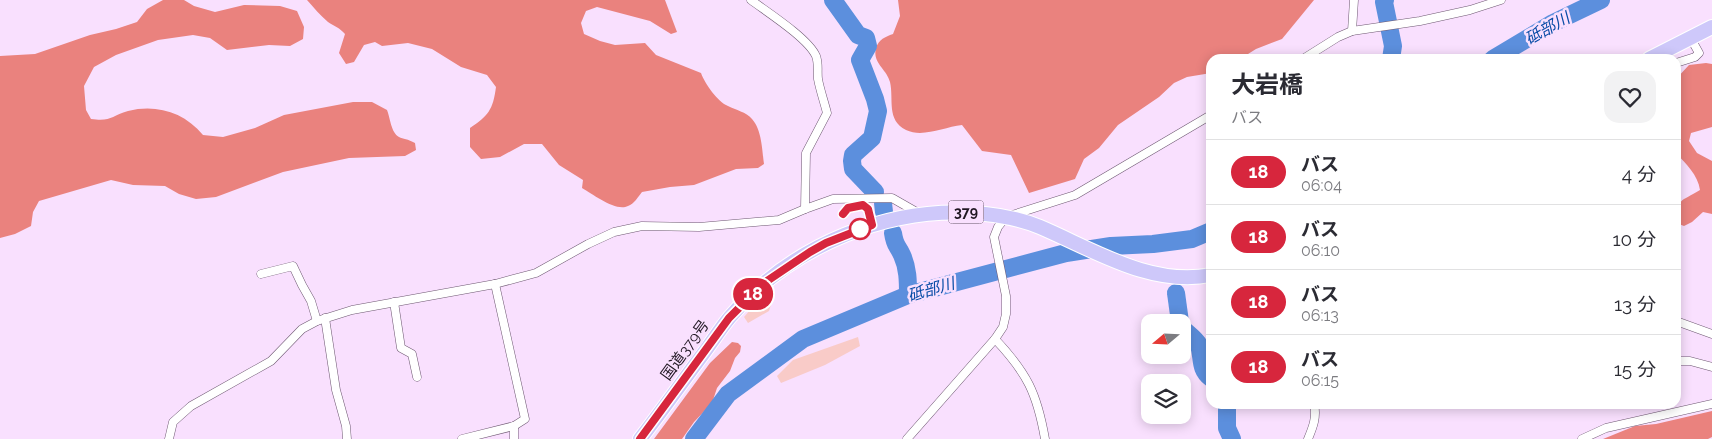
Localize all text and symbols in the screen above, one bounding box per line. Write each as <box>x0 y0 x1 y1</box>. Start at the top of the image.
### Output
water label: 砥部川 <box>1522 8 1575 48</box>
text: 大岩橋 <box>1231 70 1303 99</box>
button: heart <box>1604 71 1656 123</box>
text: バス <box>1231 108 1263 127</box>
text: バス <box>1301 153 1339 175</box>
text: 18 <box>1249 161 1268 182</box>
text: 4 分 <box>1622 163 1656 185</box>
text: 06:04 <box>1301 176 1342 195</box>
road number: 379 <box>948 200 984 223</box>
unlabelled marker <box>849 218 871 240</box>
text: バス <box>1301 218 1339 240</box>
text: 18 <box>1249 226 1268 247</box>
text: 10 分 <box>1612 228 1656 250</box>
text: 06:10 <box>1301 241 1340 260</box>
water label: 砥部川 <box>905 273 959 305</box>
line badge: 18 <box>730 278 776 310</box>
text: 18 <box>743 283 763 304</box>
text: バス <box>1301 283 1339 305</box>
text: 18 <box>1249 291 1268 312</box>
text: 13 分 <box>1614 293 1656 315</box>
text: 06:13 <box>1301 306 1339 325</box>
north arrow <box>1141 314 1191 364</box>
map controls <box>1141 314 1191 424</box>
street label: 国道379号 <box>657 317 713 383</box>
text: バス <box>1301 348 1339 370</box>
text: 18 <box>1249 356 1268 377</box>
text: 15 分 <box>1614 358 1656 380</box>
text: 06:15 <box>1301 371 1339 390</box>
button: layers <box>1141 374 1191 424</box>

